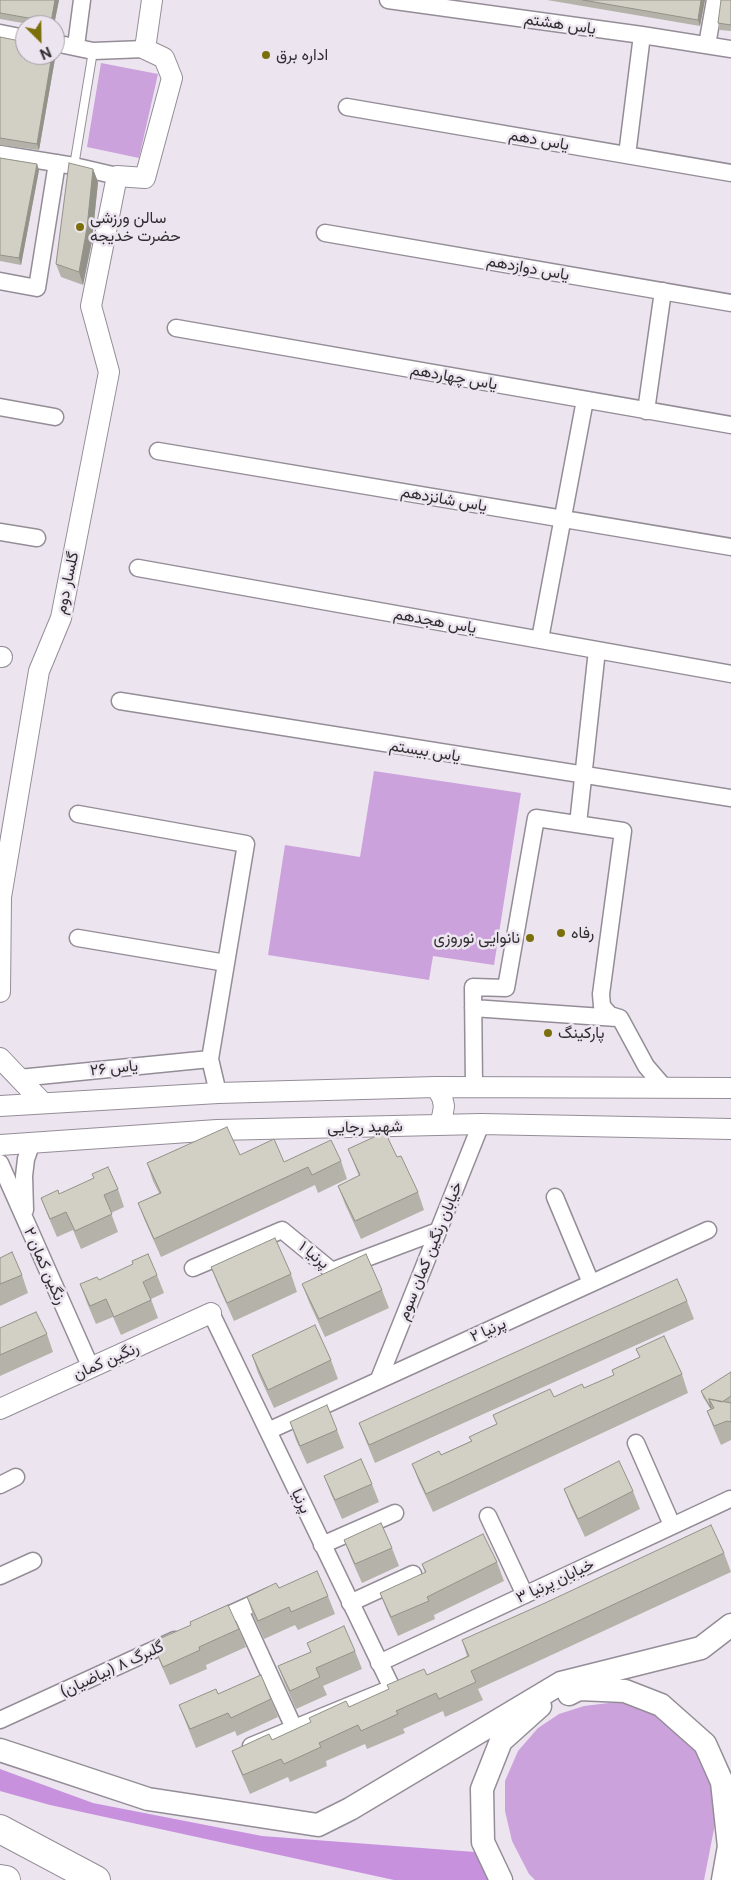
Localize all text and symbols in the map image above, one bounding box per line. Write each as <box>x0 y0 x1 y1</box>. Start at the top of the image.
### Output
street label: یاس هشتم <box>523 9 597 39</box>
north arrow <box>15 15 65 65</box>
text: N <box>37 43 54 62</box>
place label: اداره برق <box>276 45 328 65</box>
marker: اداره برق <box>260 49 272 61</box>
street label: یاس دهم <box>507 125 571 155</box>
place label: سالن ورزشی حضرت خدیجه <box>90 208 181 246</box>
marker: سالن ورزشی حضرت خدیجه <box>74 221 86 233</box>
street label: یاس دوازدهم <box>485 251 571 285</box>
street label: یاس چهاردهم <box>409 360 499 394</box>
street label: یاس شانزدهم <box>399 482 489 516</box>
street label: گلسار دوم <box>51 550 83 616</box>
street label: یاس هجدهم <box>392 604 478 638</box>
street label: یاس بیستم <box>388 736 462 766</box>
place label: رفاه <box>571 923 594 943</box>
marker: رفاه <box>555 927 567 939</box>
place label: نانوایی نوروزی <box>434 928 520 948</box>
marker: نانوایی نوروزی <box>524 932 536 944</box>
place label: پارکینگ <box>558 1023 605 1043</box>
marker: پارکینگ <box>542 1027 554 1039</box>
street label: یاس ۲۶ <box>89 1056 139 1080</box>
street label: شهید رجایی <box>327 1117 403 1137</box>
street label: خیابان رنگین کمان سوم <box>393 1179 467 1323</box>
street label: رنگین کمان ۲ <box>19 1224 71 1308</box>
street label: پرنیا ۱ <box>295 1237 333 1273</box>
street label: پرنیا ۲ <box>467 1314 509 1346</box>
street label: رنگین کمان <box>70 1338 142 1384</box>
street label: پرنیا <box>287 1486 315 1516</box>
street label: خیابان پرنیا ۳ <box>513 1555 597 1607</box>
street label: گلبرگ ۸ (بیاضیان) <box>57 1637 167 1701</box>

